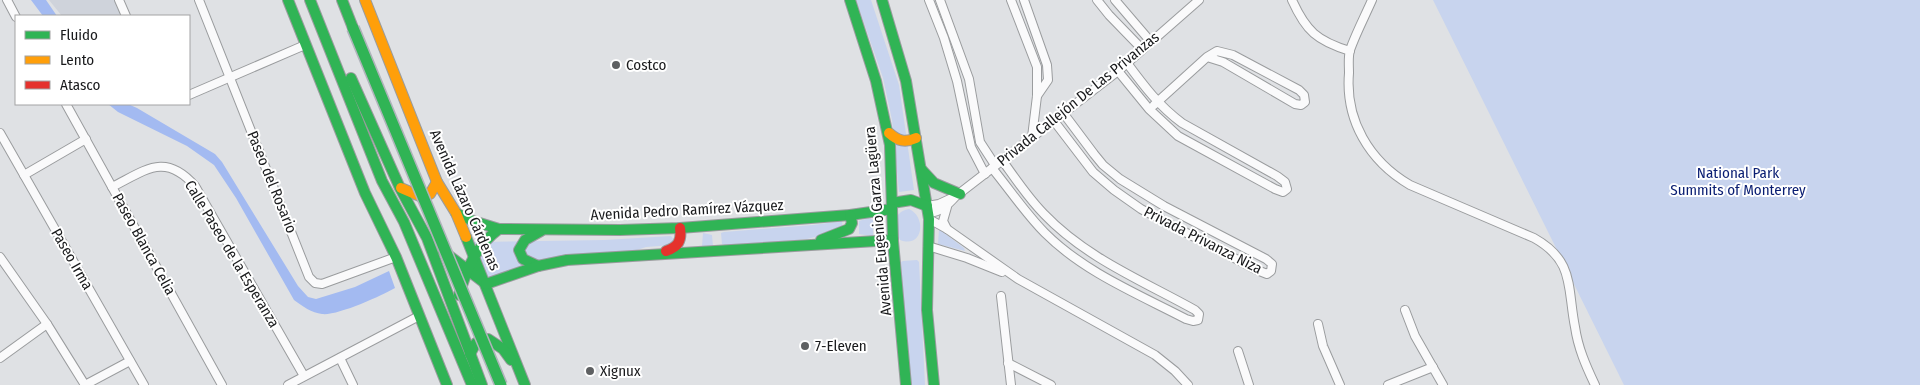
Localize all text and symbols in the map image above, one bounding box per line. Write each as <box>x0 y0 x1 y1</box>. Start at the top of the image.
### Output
legend <box>15 15 190 105</box>
text: Fluido <box>60 26 98 44</box>
street label: Privada Callejón De Las Privanzas <box>993 28 1163 170</box>
text: Lento <box>60 51 94 69</box>
place label: Costco <box>626 56 666 74</box>
marker: Costco <box>610 59 622 71</box>
text: Atasco <box>60 76 100 94</box>
street label: Avenida Eugenio Garza Lagüera <box>861 125 895 317</box>
street label: Avenida Lázaro Cárdenas <box>426 127 504 273</box>
street label: Paseo del Rosario <box>243 128 301 236</box>
park label: National Park Summits of Monterrey <box>1670 164 1806 199</box>
street label: Calle Paseo de la Esperanza <box>181 177 283 331</box>
street label: Paseo Blanca Celia <box>109 190 179 298</box>
street label: Avenida Pedro Ramírez Vázquez <box>590 196 784 224</box>
street label: Privada Privanza Niza <box>1141 202 1265 278</box>
street label: Paseo Irma <box>47 225 97 293</box>
place label: 7-Eleven <box>815 337 867 355</box>
marker: 7-Eleven <box>799 340 811 352</box>
place label: Xignux <box>600 362 641 380</box>
marker: Xignux <box>584 365 596 377</box>

